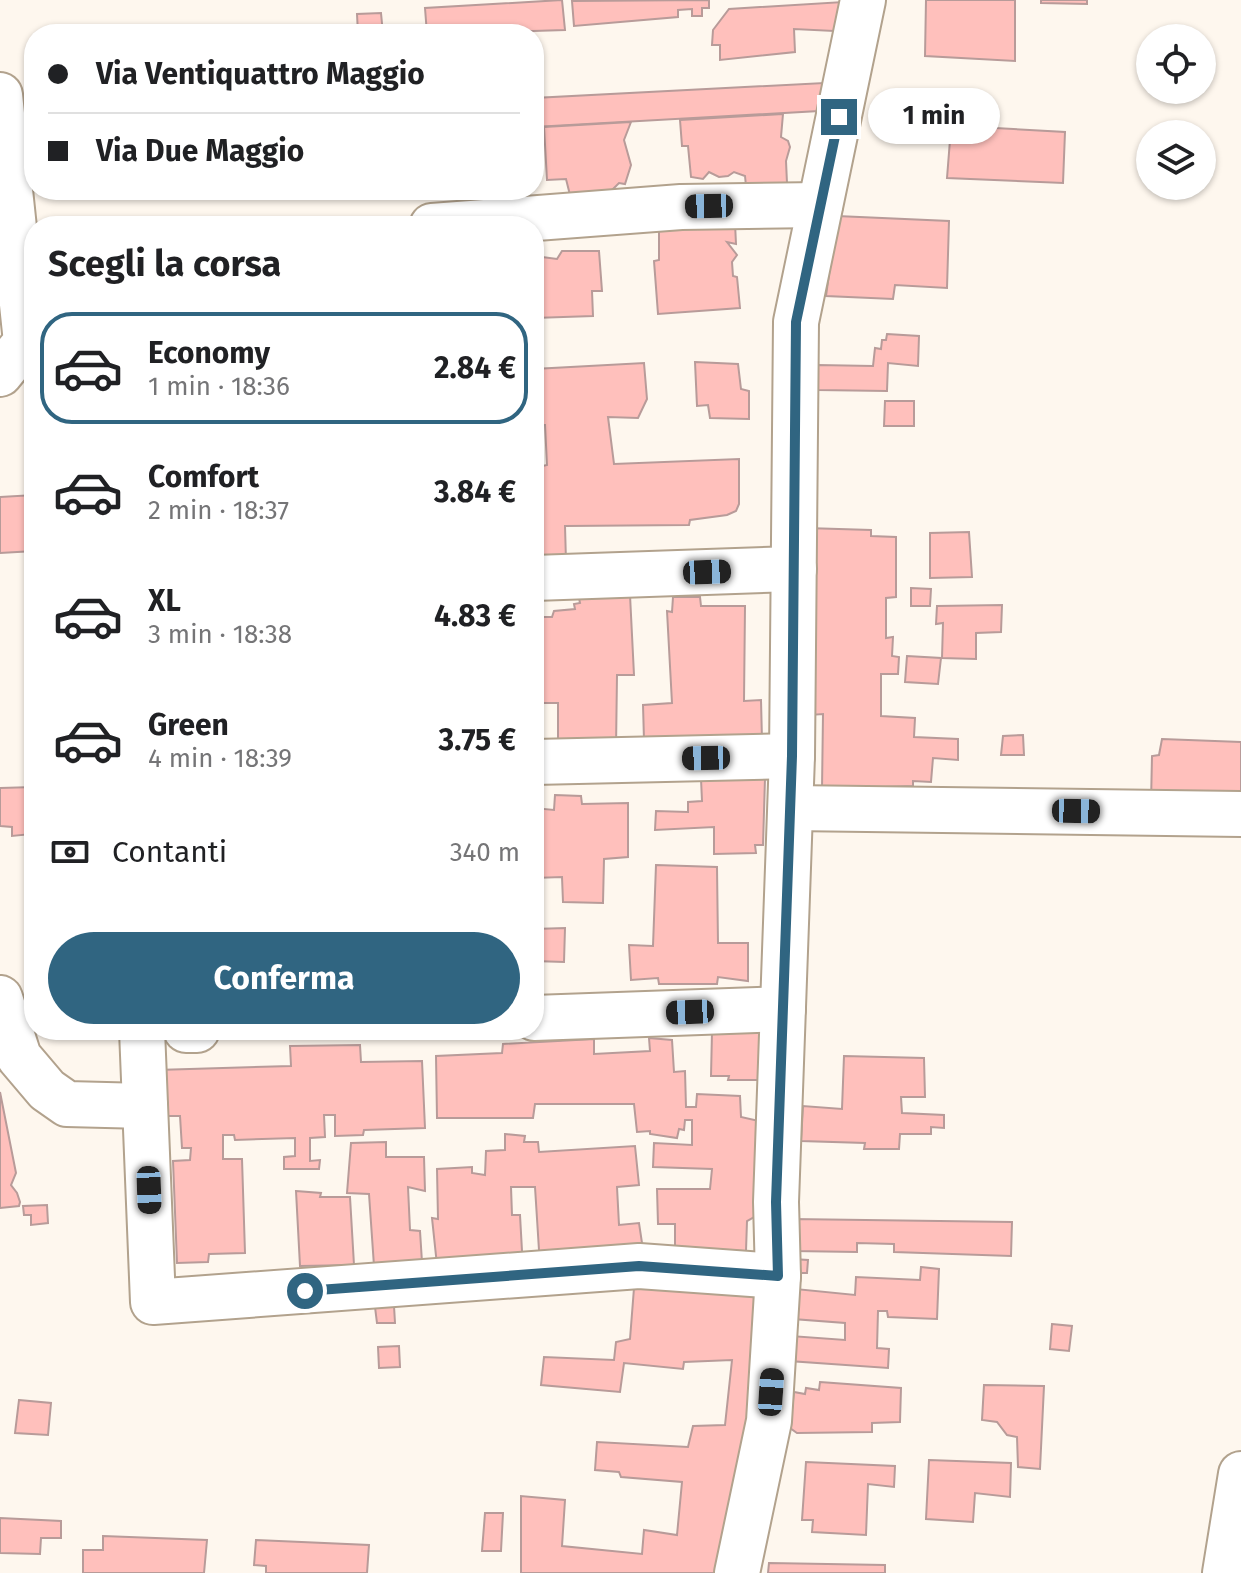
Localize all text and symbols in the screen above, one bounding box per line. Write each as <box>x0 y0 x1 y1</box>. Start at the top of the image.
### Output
map controls <box>1136 24 1216 200</box>
button: locate <box>1136 24 1216 104</box>
text: Via Ventiquattro Maggio <box>96 56 425 92</box>
callout: 1 min <box>867 89 999 145</box>
route end <box>821 99 857 135</box>
text: 1 min <box>903 100 965 131</box>
button: layers <box>1136 120 1216 200</box>
text: Via Due Maggio <box>96 133 304 169</box>
car <box>685 194 733 218</box>
text: Scegli la corsa <box>48 242 281 286</box>
icon: car <box>52 332 124 404</box>
text: Economy <box>148 335 270 371</box>
text: 2.84 € <box>434 350 516 386</box>
text: 1 min · 18:36 <box>148 371 290 402</box>
icon: car <box>52 456 124 528</box>
text: Comfort <box>148 459 259 495</box>
text: 3.84 € <box>434 474 516 510</box>
text: 2 min · 18:37 <box>148 495 289 526</box>
car <box>683 559 731 585</box>
icon: car <box>52 580 124 652</box>
text: XL <box>148 583 181 619</box>
text: 4.83 € <box>434 598 516 634</box>
text: 3 min · 18:38 <box>148 619 292 650</box>
icon: car <box>52 704 124 776</box>
text: Green <box>148 707 229 743</box>
text: 3.75 € <box>439 722 516 758</box>
text: 4 min · 18:39 <box>148 743 292 774</box>
car <box>682 746 730 770</box>
car <box>1052 799 1100 823</box>
icon: cash <box>48 830 92 874</box>
text: Contanti <box>112 834 227 870</box>
text: 340 m <box>450 837 520 868</box>
button: Conferma <box>48 932 520 1024</box>
car <box>666 999 714 1025</box>
car <box>136 1166 162 1214</box>
route start <box>287 1273 323 1309</box>
car <box>757 1367 785 1417</box>

